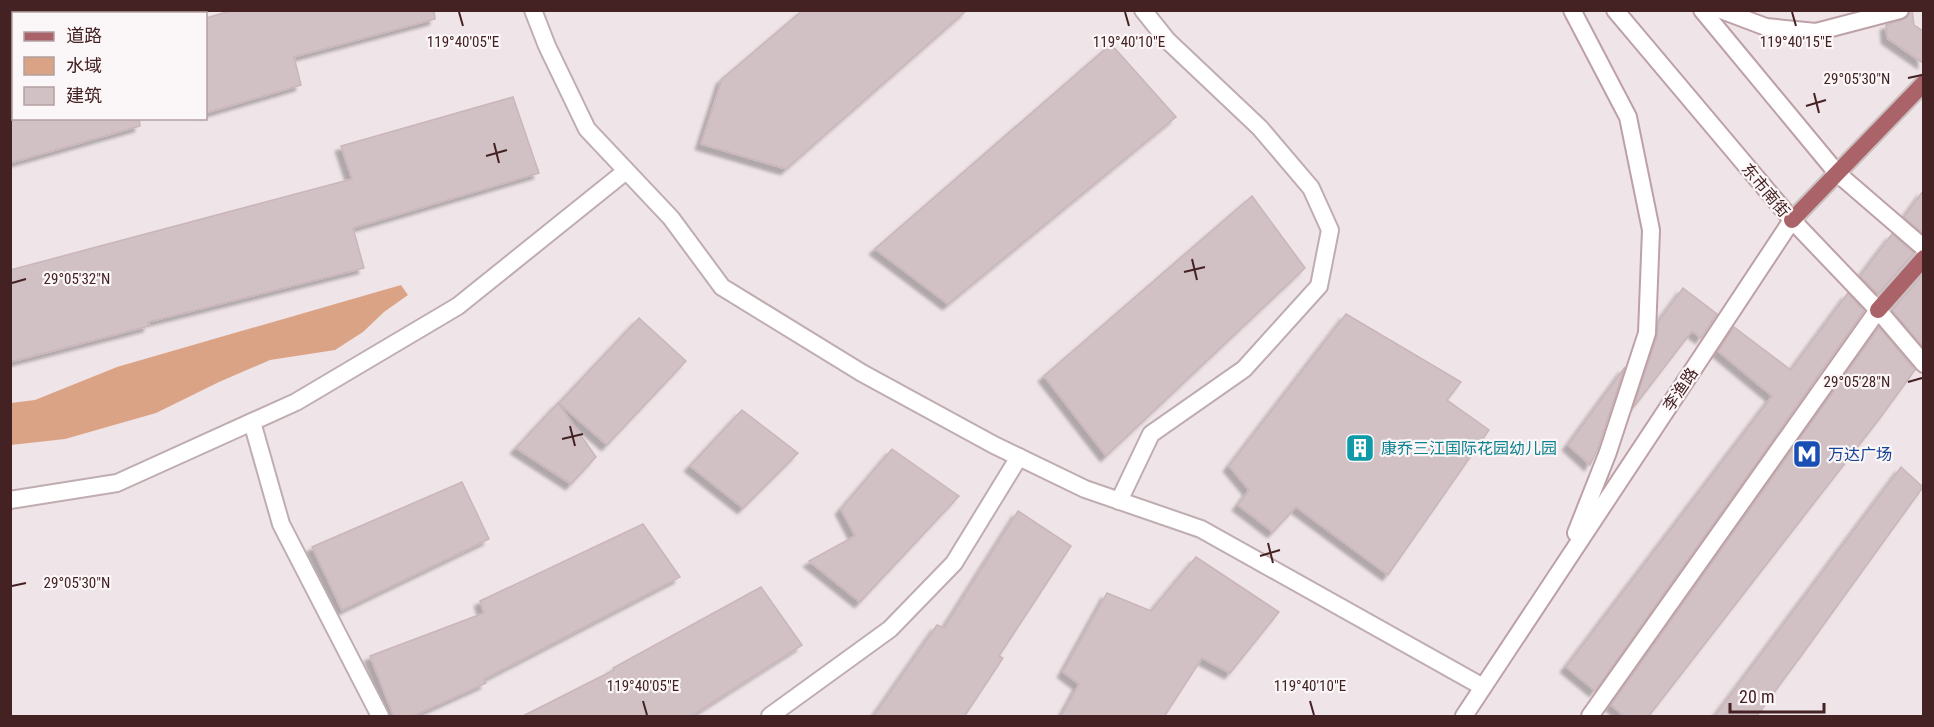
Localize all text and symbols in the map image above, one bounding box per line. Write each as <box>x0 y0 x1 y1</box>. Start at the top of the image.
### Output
legend <box>12 12 207 120</box>
text: 道路 <box>66 25 102 46</box>
text: 119°40'05"E <box>427 33 499 51</box>
text: 119°40'10"E <box>1093 33 1165 51</box>
text: 119°40'15"E <box>1760 33 1832 51</box>
text: 水域 <box>66 55 102 76</box>
text: 29°05'30"N <box>1824 70 1890 88</box>
text: 建筑 <box>66 85 102 106</box>
street label: 东市南街 <box>1738 160 1793 221</box>
text: 29°05'32"N <box>44 270 110 288</box>
street label: 李渔路 <box>1659 364 1702 414</box>
text: 29°05'28"N <box>1824 373 1890 391</box>
building icon: 康乔三江国际花园幼儿园 <box>1344 432 1376 464</box>
metro station icon: 万达广场 <box>1791 438 1823 470</box>
place label: 康乔三江国际花园幼儿园 <box>1381 439 1557 458</box>
place label: 万达广场 <box>1828 445 1892 464</box>
text: 29°05'30"N <box>44 574 110 592</box>
scale bar <box>1730 676 1824 714</box>
text: 119°40'05"E <box>607 677 679 695</box>
text: 119°40'10"E <box>1274 677 1346 695</box>
text: 20 m <box>1739 686 1774 707</box>

